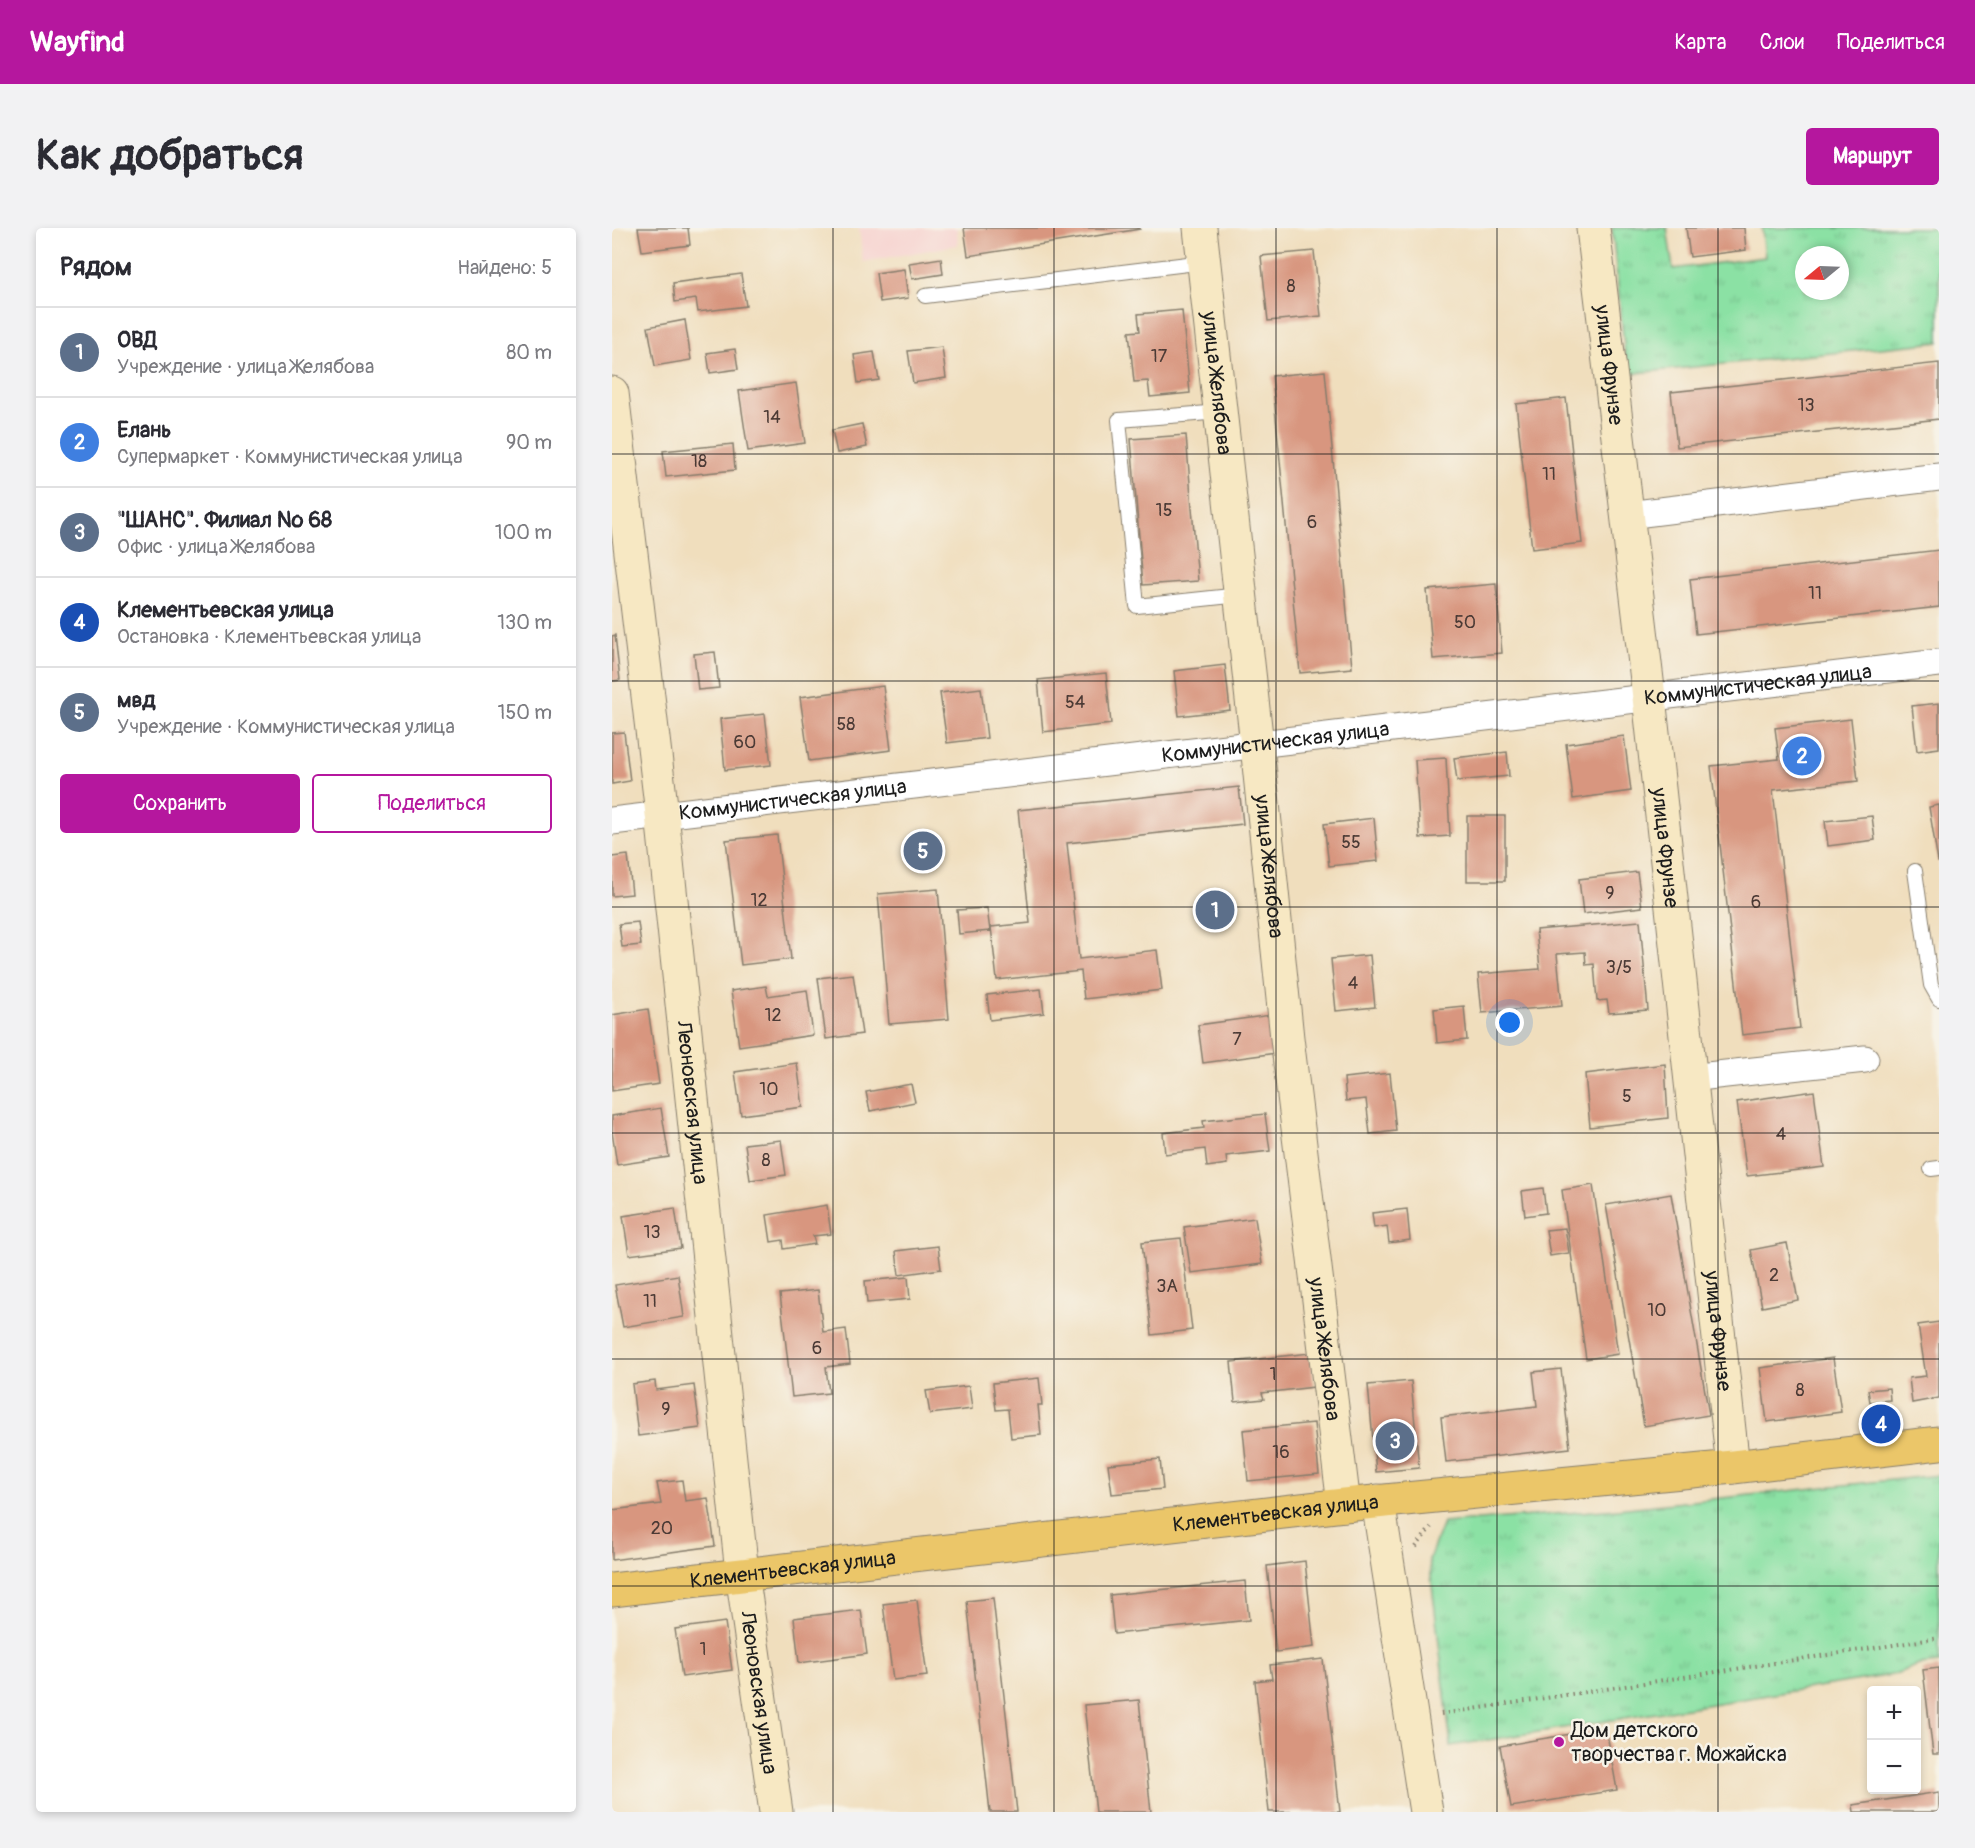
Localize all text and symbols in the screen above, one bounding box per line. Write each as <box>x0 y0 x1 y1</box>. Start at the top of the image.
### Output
text: Wayfind <box>30 25 125 60</box>
text: Карта <box>1674 29 1726 56</box>
text: Слои <box>1759 29 1804 56</box>
text: Поделиться <box>1837 29 1945 56</box>
button: Маршрут <box>1806 128 1939 185</box>
text: Как добраться <box>36 130 303 182</box>
north arrow <box>1795 246 1849 300</box>
text: Рядом <box>60 251 132 283</box>
text: Найдено: 5 <box>457 255 552 280</box>
house number: 8 <box>1286 275 1296 298</box>
street label: улица Фрунзе <box>1588 303 1630 427</box>
street label: улица Желябова <box>1195 309 1238 456</box>
text: ОВД <box>117 326 157 354</box>
text: 1 <box>76 340 83 365</box>
text: 80 m <box>506 340 552 365</box>
house number: 17 <box>1151 345 1168 368</box>
text: Учреждение · улица Желябова <box>117 354 374 379</box>
house number: 13 <box>1797 394 1815 417</box>
house number: 14 <box>763 406 781 429</box>
text: Елань <box>117 416 171 444</box>
text: 2 <box>74 430 85 455</box>
text: 90 m <box>506 430 552 455</box>
text: Супермаркет · Коммунистическая улица <box>117 444 463 469</box>
house number: 18 <box>691 450 707 473</box>
house number: 11 <box>1542 463 1556 486</box>
house number: 15 <box>1156 499 1172 522</box>
text: "ШАНС". Филиал № 68 <box>117 506 332 534</box>
house number: 6 <box>1307 511 1317 534</box>
text: 3 <box>74 520 85 545</box>
text: 100 m <box>495 520 552 545</box>
text: Офис · улица Желябова <box>117 534 315 559</box>
house number: 11 <box>1808 582 1822 605</box>
text: Клементьевская улица <box>117 596 334 624</box>
text: 4 <box>74 610 85 635</box>
text: 130 m <box>497 610 552 635</box>
house number: 50 <box>1454 611 1476 634</box>
text: Остановка · Клементьевская улица <box>117 624 421 649</box>
street label: Коммунистическая улица <box>1643 658 1873 712</box>
text: мвд <box>117 686 156 714</box>
house number: 54 <box>1065 691 1086 714</box>
text: 5 <box>74 700 85 725</box>
text: 150 m <box>498 700 552 725</box>
house number: 58 <box>837 713 855 736</box>
text: Учреждение · Коммунистическая улица <box>117 714 455 739</box>
street label: Коммунистическая улица <box>1160 716 1391 769</box>
house number: 60 <box>734 731 756 754</box>
pin: 2 <box>1782 734 1822 778</box>
street label: Коммунистическая улица <box>677 773 908 827</box>
button: Сохранить <box>60 774 300 833</box>
button: Поделиться <box>312 774 552 833</box>
street label: улица Фрунзе <box>1645 785 1685 910</box>
street label: улица Желябова <box>1248 792 1290 939</box>
pin: 5 <box>904 828 942 874</box>
house number: 55 <box>1341 831 1361 854</box>
house number: 9 <box>1605 882 1615 905</box>
pin: 1 <box>1196 888 1234 932</box>
house number: 12 <box>750 889 768 912</box>
house number: 6 <box>1751 891 1761 914</box>
house number: 3/5 <box>1606 956 1632 979</box>
house number: 4 <box>1348 972 1359 995</box>
house number: 12 <box>764 1004 782 1027</box>
your location <box>1495 1008 1524 1037</box>
street label: Леоновская улица <box>670 1018 714 1186</box>
house number: 7 <box>1232 1028 1242 1051</box>
house number: 10 <box>759 1078 779 1101</box>
house number: 5 <box>1622 1085 1632 1108</box>
house number: 4 <box>1776 1123 1787 1146</box>
house number: 8 <box>761 1149 771 1172</box>
house number: 13 <box>643 1221 661 1244</box>
house number: 2 <box>1769 1264 1779 1287</box>
street label: улица Фрунзе <box>1698 1268 1738 1393</box>
house number: 3А <box>1156 1275 1178 1298</box>
street label: улица Желябова <box>1302 1275 1347 1422</box>
house number: 11 <box>643 1290 657 1313</box>
house number: 10 <box>1647 1299 1667 1322</box>
house number: 6 <box>812 1337 822 1360</box>
house number: 1 <box>1269 1363 1277 1386</box>
house number: 8 <box>1795 1379 1805 1402</box>
house number: 9 <box>661 1398 671 1421</box>
pin: 4 <box>1862 1402 1900 1446</box>
pin: 3 <box>1376 1418 1414 1464</box>
house number: 16 <box>1272 1441 1290 1464</box>
street label: Клементьевская улица <box>1171 1489 1380 1539</box>
house number: 20 <box>651 1517 673 1540</box>
street label: Клементьевская улица <box>688 1544 897 1595</box>
street label: Леоновская улица <box>733 1608 783 1776</box>
house number: 1 <box>699 1638 707 1661</box>
map controls <box>1867 1686 1921 1794</box>
button: + <box>1867 1686 1921 1740</box>
place label: Дом детского творчества г. Можайска <box>1570 1717 1787 1768</box>
marker: Дом детского творчества г. Можайска <box>1552 1735 1566 1749</box>
button: − <box>1867 1740 1921 1794</box>

